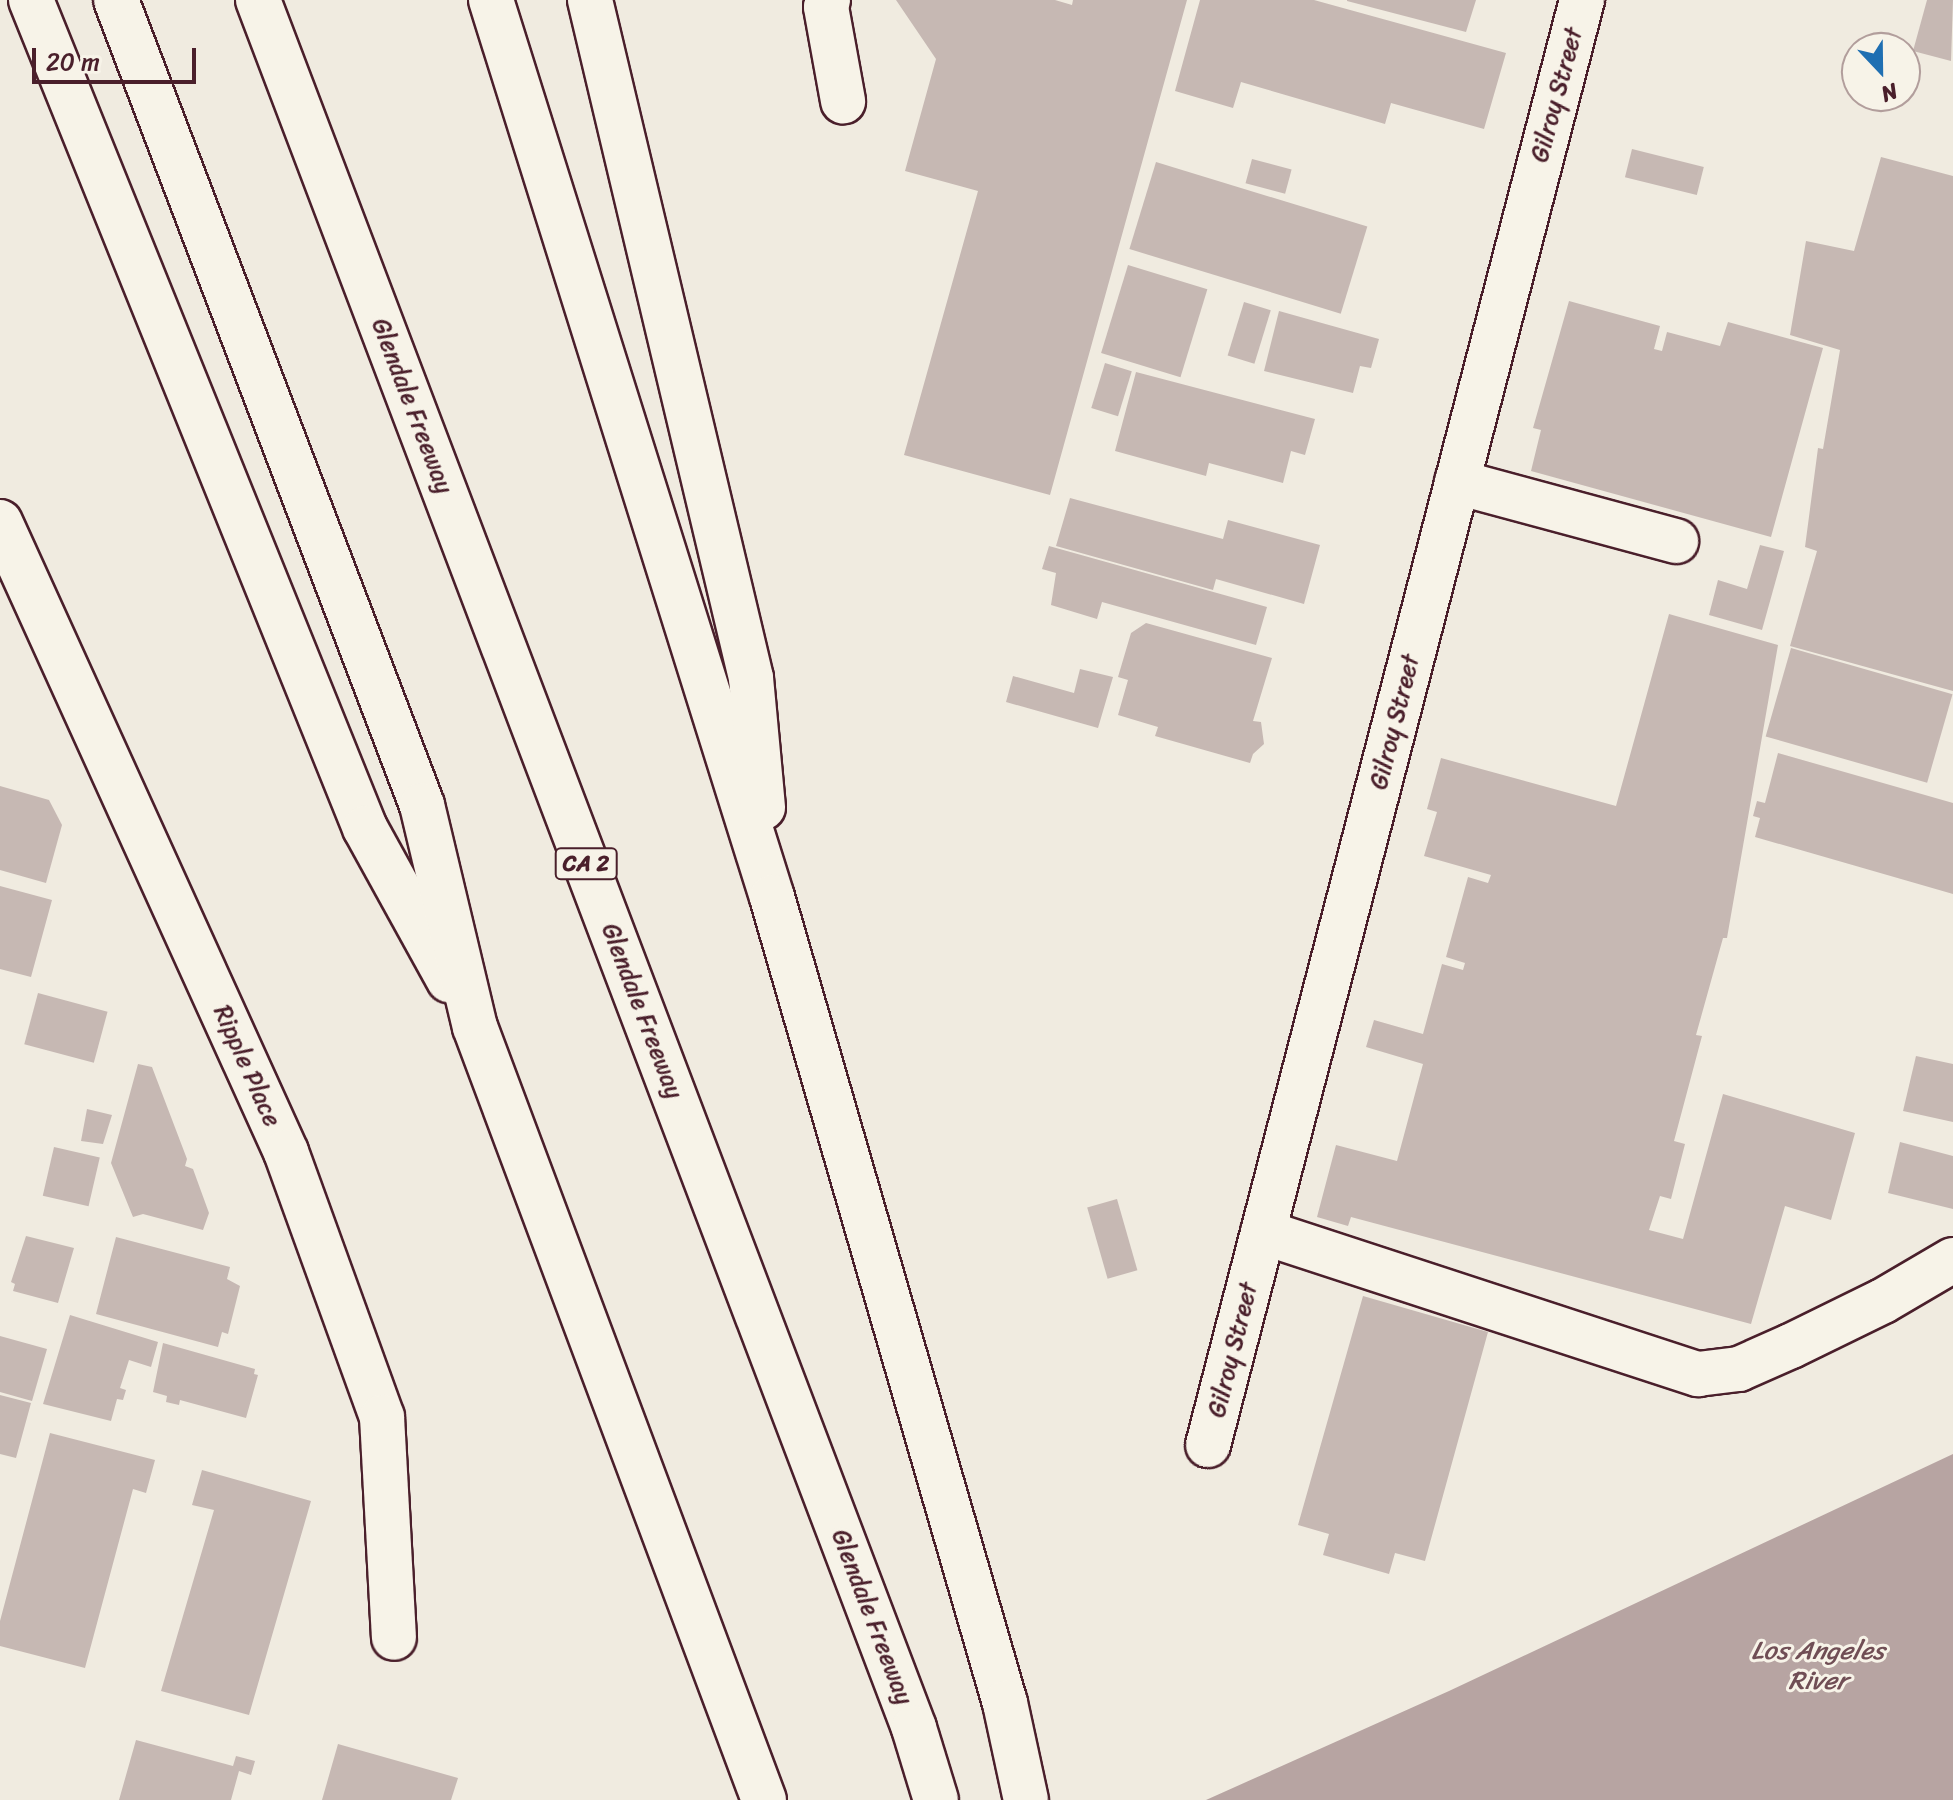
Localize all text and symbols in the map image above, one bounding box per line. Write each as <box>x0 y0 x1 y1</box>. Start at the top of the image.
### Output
street label: Gilroy Street <box>1525 24 1589 166</box>
scale bar <box>36 32 200 82</box>
north arrow <box>1841 32 1921 112</box>
text: 20 m <box>46 41 100 83</box>
text: N <box>1875 72 1904 114</box>
street label: Glendale Freeway <box>365 315 459 497</box>
street label: Gilroy Street <box>1364 651 1426 793</box>
road number: CA 2 <box>554 846 618 882</box>
street label: Glendale Freeway <box>595 920 689 1102</box>
street label: Ripple Place <box>207 1001 287 1131</box>
street label: Gilroy Street <box>1202 1279 1264 1421</box>
street label: Glendale Freeway <box>825 1526 919 1708</box>
water label: Los Angeles River <box>1751 1635 1885 1696</box>

